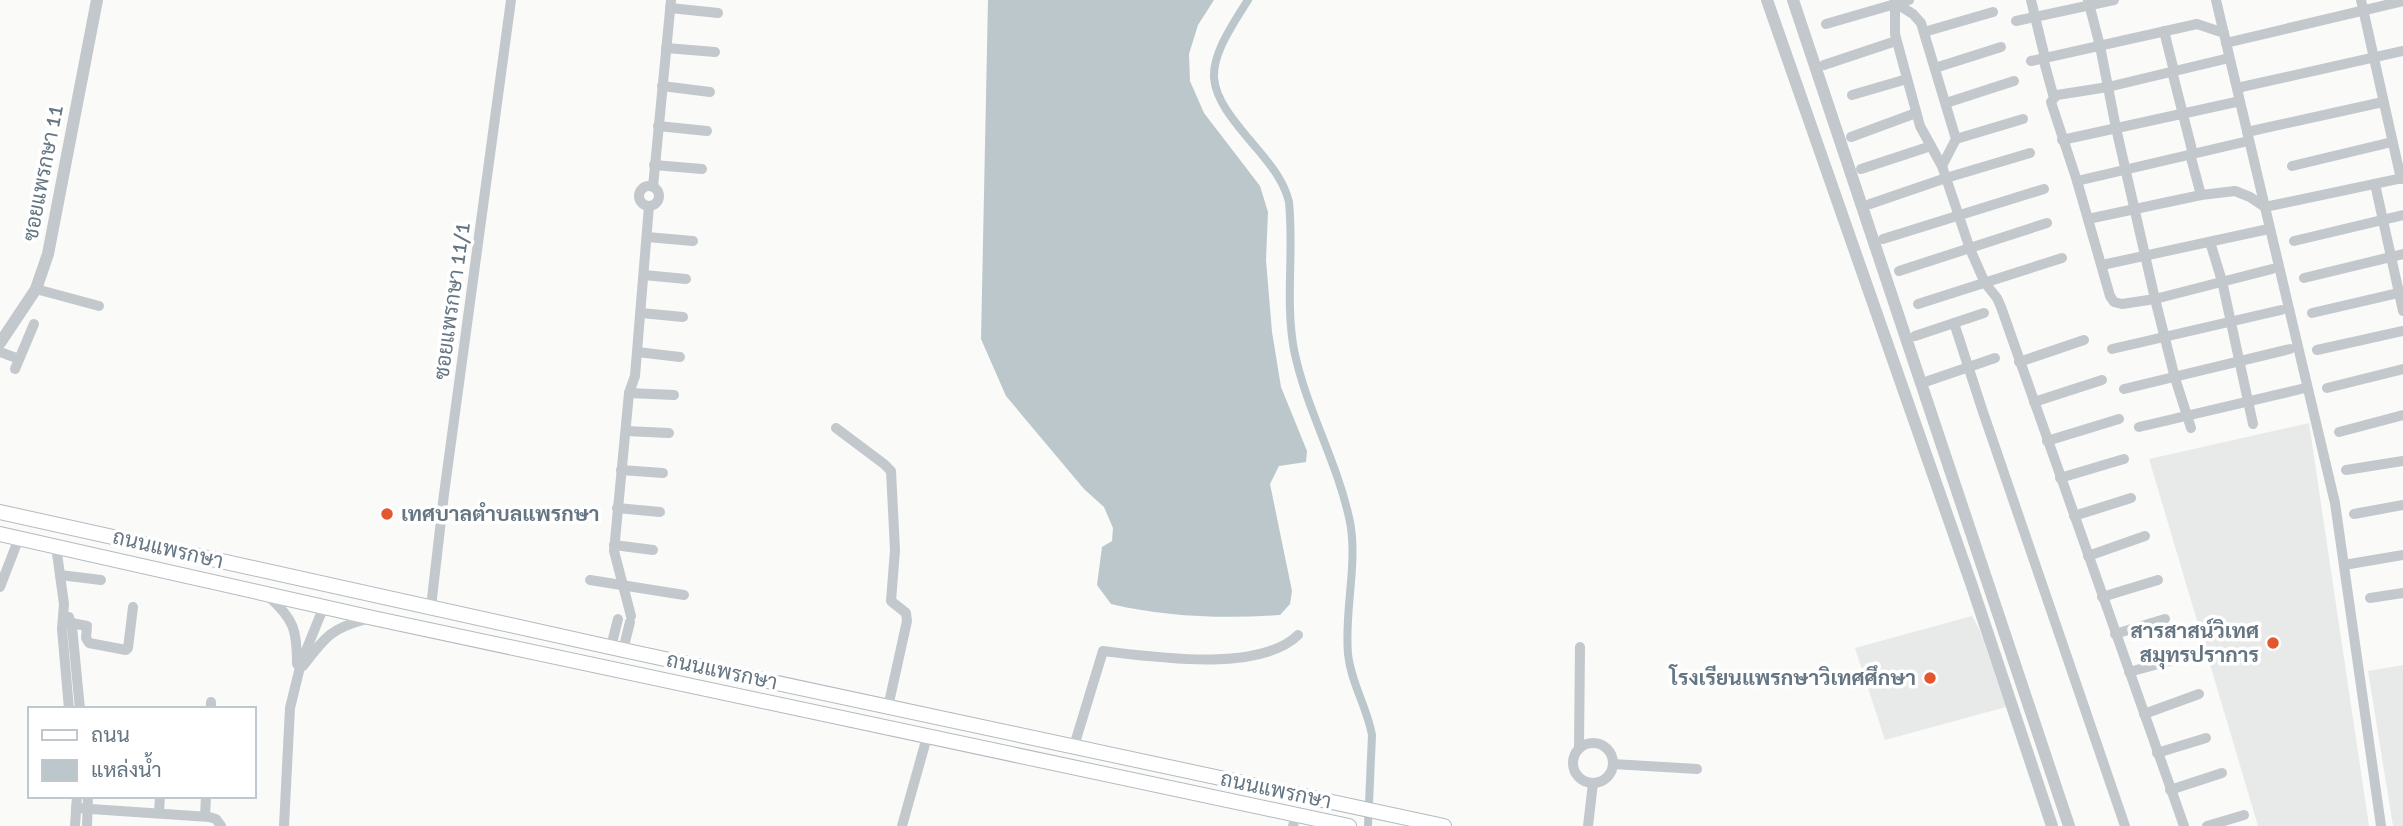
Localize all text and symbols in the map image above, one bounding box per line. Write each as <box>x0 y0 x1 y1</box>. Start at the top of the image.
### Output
street label: ซอยแพรกษา 11 <box>17 103 69 243</box>
street label: ซอยแพรกษา 11/1 <box>428 221 476 381</box>
place label: เทศบาลตำบลแพรกษา <box>401 501 600 527</box>
marker: เทศบาลตำบลแพรกษา <box>379 506 395 522</box>
street label: ถนนแพรกษา <box>110 524 226 574</box>
place label: สารสาสน์วิเทศ สมุทรปราการ <box>2130 618 2259 670</box>
marker: สารสาสน์วิเทศ สมุทรปราการ <box>2265 635 2281 651</box>
street label: ถนนแพรกษา <box>664 647 780 695</box>
place label: โรงเรียนแพรกษาวิเทศศึกษา <box>1667 664 1916 691</box>
marker: โรงเรียนแพรกษาวิเทศศึกษา <box>1922 670 1938 686</box>
legend <box>28 707 256 798</box>
text: ถนน <box>91 722 130 748</box>
text: แหล่งน้ำ <box>91 752 162 783</box>
street label: ถนนแพรกษา <box>1218 766 1334 814</box>

